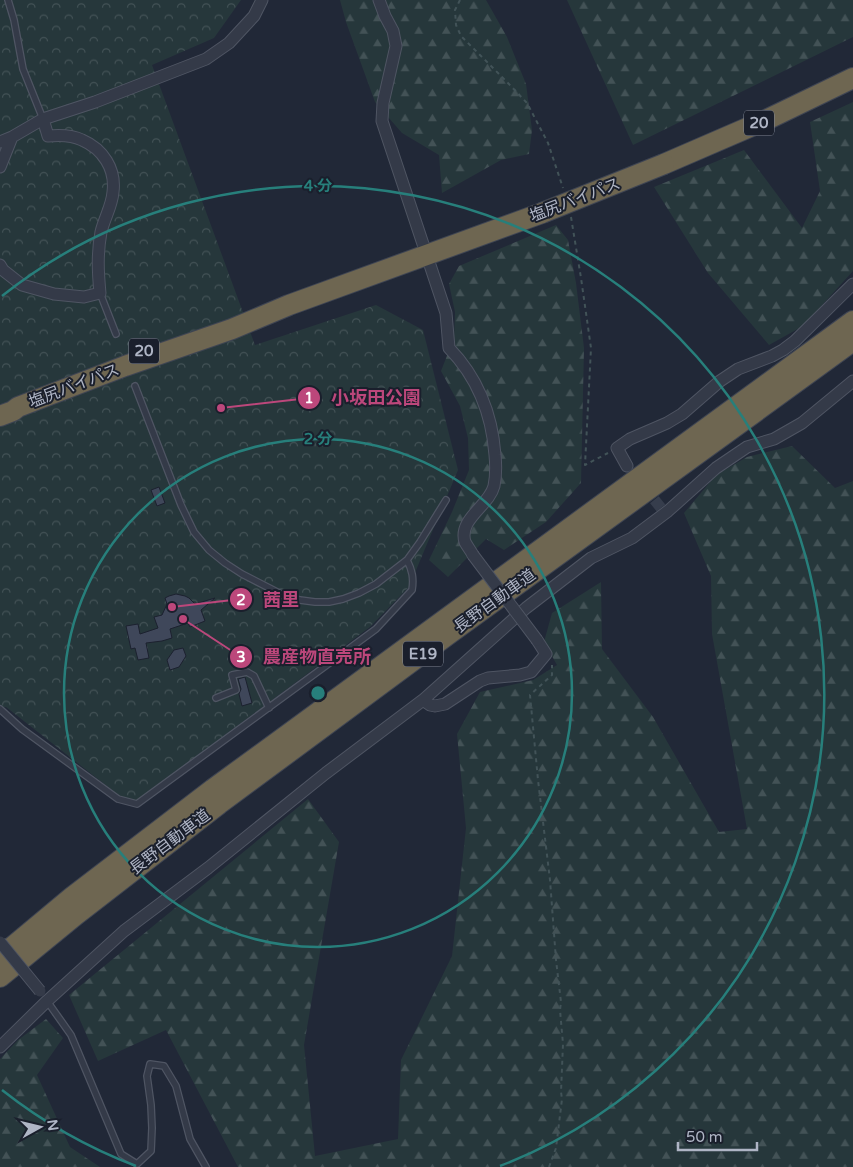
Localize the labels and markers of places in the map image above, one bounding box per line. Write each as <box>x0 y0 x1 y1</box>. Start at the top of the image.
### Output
callout: 小坂田公園 <box>296 381 431 414</box>
callout: 茜里 <box>228 583 309 616</box>
callout: 農産物直売所 <box>228 640 381 673</box>
centre of rings <box>309 684 327 702</box>

